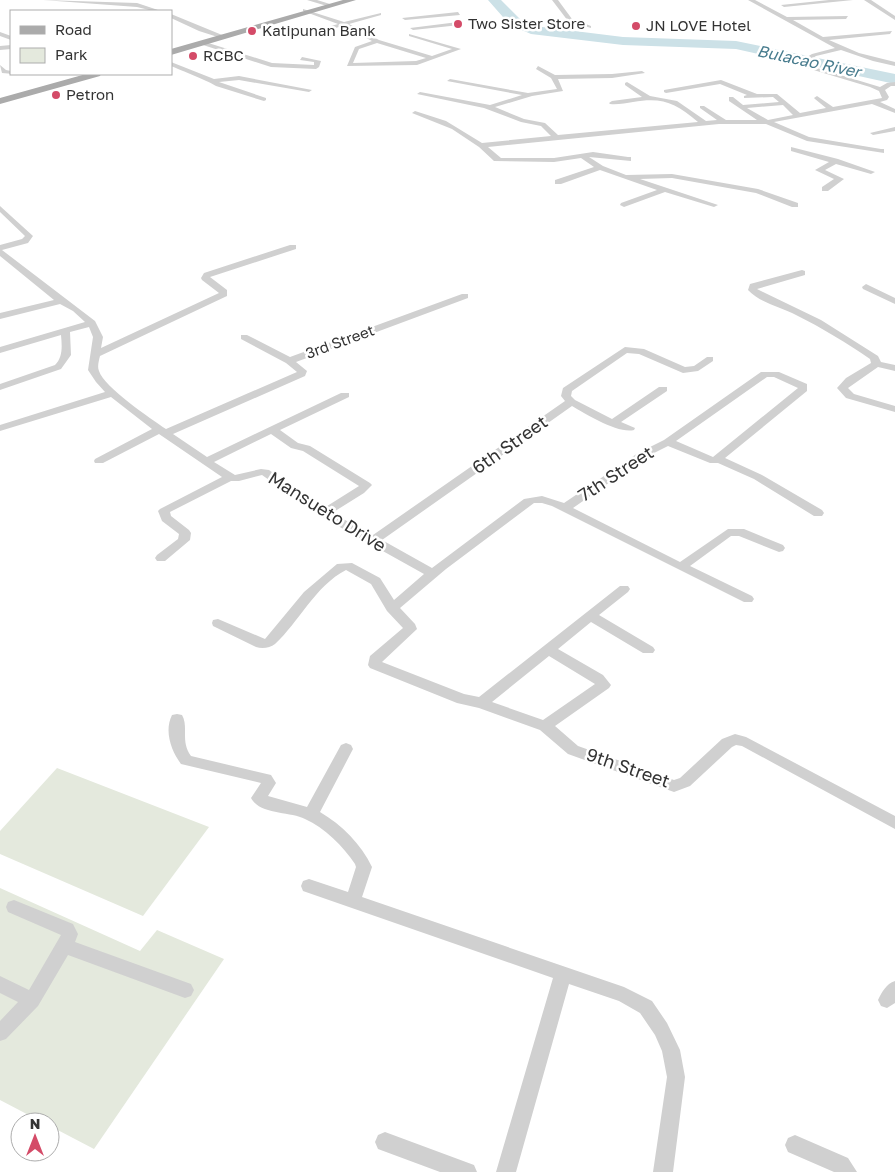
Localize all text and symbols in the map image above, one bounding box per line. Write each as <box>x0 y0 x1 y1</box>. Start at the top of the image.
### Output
legend <box>10 10 172 75</box>
place label: Two Sister Store <box>468 14 586 32</box>
place label: JN LOVE Hotel <box>646 16 751 34</box>
marker: Two Sister Store <box>452 18 464 30</box>
text: Road <box>55 20 92 38</box>
marker: JN LOVE Hotel <box>630 20 642 32</box>
place label: Katipunan Bank <box>262 21 376 39</box>
marker: Katipunan Bank <box>246 25 258 37</box>
water label: Bulacao River <box>755 40 865 82</box>
text: Park <box>55 45 88 63</box>
place label: RCBC <box>203 46 244 64</box>
marker: RCBC <box>187 50 199 62</box>
place label: Petron <box>66 85 114 103</box>
marker: Petron <box>50 89 62 101</box>
street label: 3rd Street <box>303 320 376 362</box>
street label: 6th Street <box>468 410 551 478</box>
street label: 7th Street <box>574 441 657 506</box>
street label: Mansueto Drive <box>265 466 390 556</box>
street label: 9th Street <box>584 742 673 792</box>
north arrow <box>10 1112 60 1162</box>
text: N <box>30 1115 40 1132</box>

